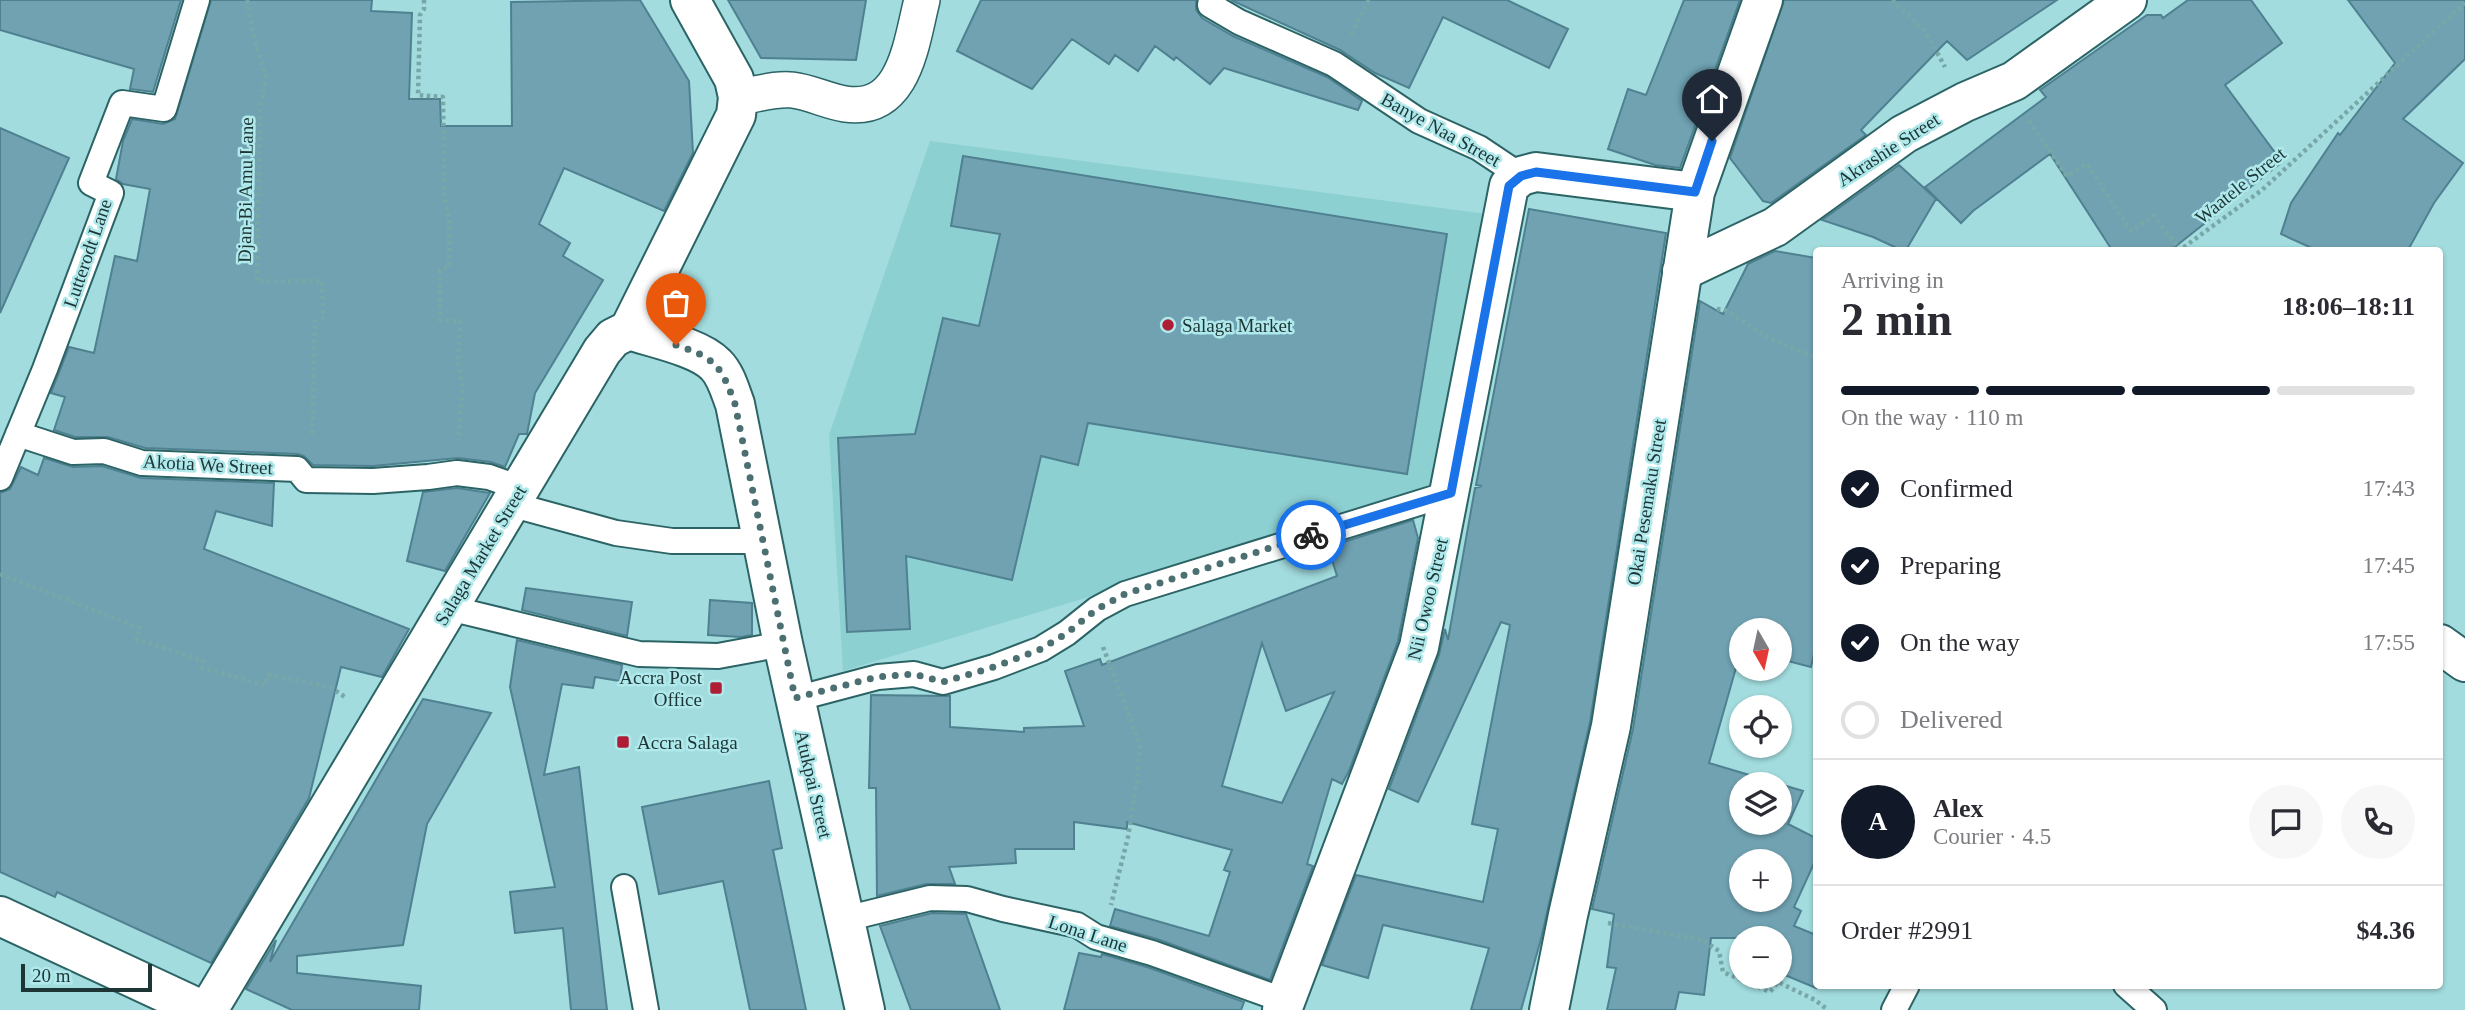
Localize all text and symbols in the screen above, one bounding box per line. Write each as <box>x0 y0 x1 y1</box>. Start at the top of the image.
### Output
pin <box>1682 69 1742 141</box>
icon: home <box>1693 80 1731 118</box>
street label: Banye Naa Street <box>1378 88 1505 171</box>
street label: Akrashie Street <box>1833 108 1944 190</box>
street label: Djan-Bi Amu Lane <box>234 117 257 263</box>
street label: Waatele Street <box>2191 142 2290 228</box>
street label: Lutterodt Lane <box>59 196 116 310</box>
text: Arriving in <box>1841 268 1944 293</box>
pin <box>646 273 706 345</box>
icon: bag <box>657 284 695 322</box>
text: 18:06–18:11 <box>2282 292 2415 321</box>
text: 2 min <box>1841 294 1952 345</box>
place label: Salaga Market <box>1182 315 1293 336</box>
marker: Salaga Market <box>1160 317 1176 333</box>
text: On the way · 110 m <box>1841 405 2023 430</box>
street label: Okai Pesemaku Street <box>1623 417 1670 587</box>
street label: Akotia We Street <box>142 451 274 478</box>
icon: check <box>1841 470 1879 508</box>
text: Confirmed <box>1900 474 2013 503</box>
text: 17:43 <box>2363 476 2415 501</box>
street label: Salaga Market Street <box>430 481 531 629</box>
courier <box>1276 500 1346 570</box>
icon: bike <box>1292 516 1330 554</box>
street label: Nii Owoo Street <box>1403 535 1452 662</box>
icon: check <box>1841 547 1879 585</box>
text: Preparing <box>1900 551 2001 580</box>
text: 17:45 <box>2363 553 2415 578</box>
north arrow <box>1729 618 1792 681</box>
map controls <box>1729 618 1792 989</box>
icon: check <box>1841 624 1879 662</box>
text: On the way <box>1900 628 2020 657</box>
text: 17:55 <box>2363 630 2415 655</box>
place label: Accra Post Office <box>619 667 703 710</box>
marker: Accra Post Office <box>708 680 724 696</box>
button: locate <box>1729 695 1792 758</box>
text: Delivered <box>1900 705 2003 734</box>
street label: Atukpai Street <box>791 728 836 841</box>
place label: Accra Salaga <box>637 732 738 753</box>
marker: Accra Salaga <box>615 734 631 750</box>
button: layers <box>1729 772 1792 835</box>
button: chat <box>2249 785 2323 859</box>
button: phone <box>2341 785 2415 859</box>
text: Alex <box>1933 794 1984 823</box>
text: A <box>1869 807 1887 836</box>
text: Courier · 4.5 <box>1933 824 2051 849</box>
button: + <box>1729 849 1792 912</box>
street label: Lona Lane <box>1046 911 1130 956</box>
text: Order #2991 <box>1841 916 1973 945</box>
text: $4.36 <box>2357 916 2415 945</box>
button: − <box>1729 926 1792 989</box>
scale bar <box>21 961 152 993</box>
text: 20 m <box>32 965 71 986</box>

